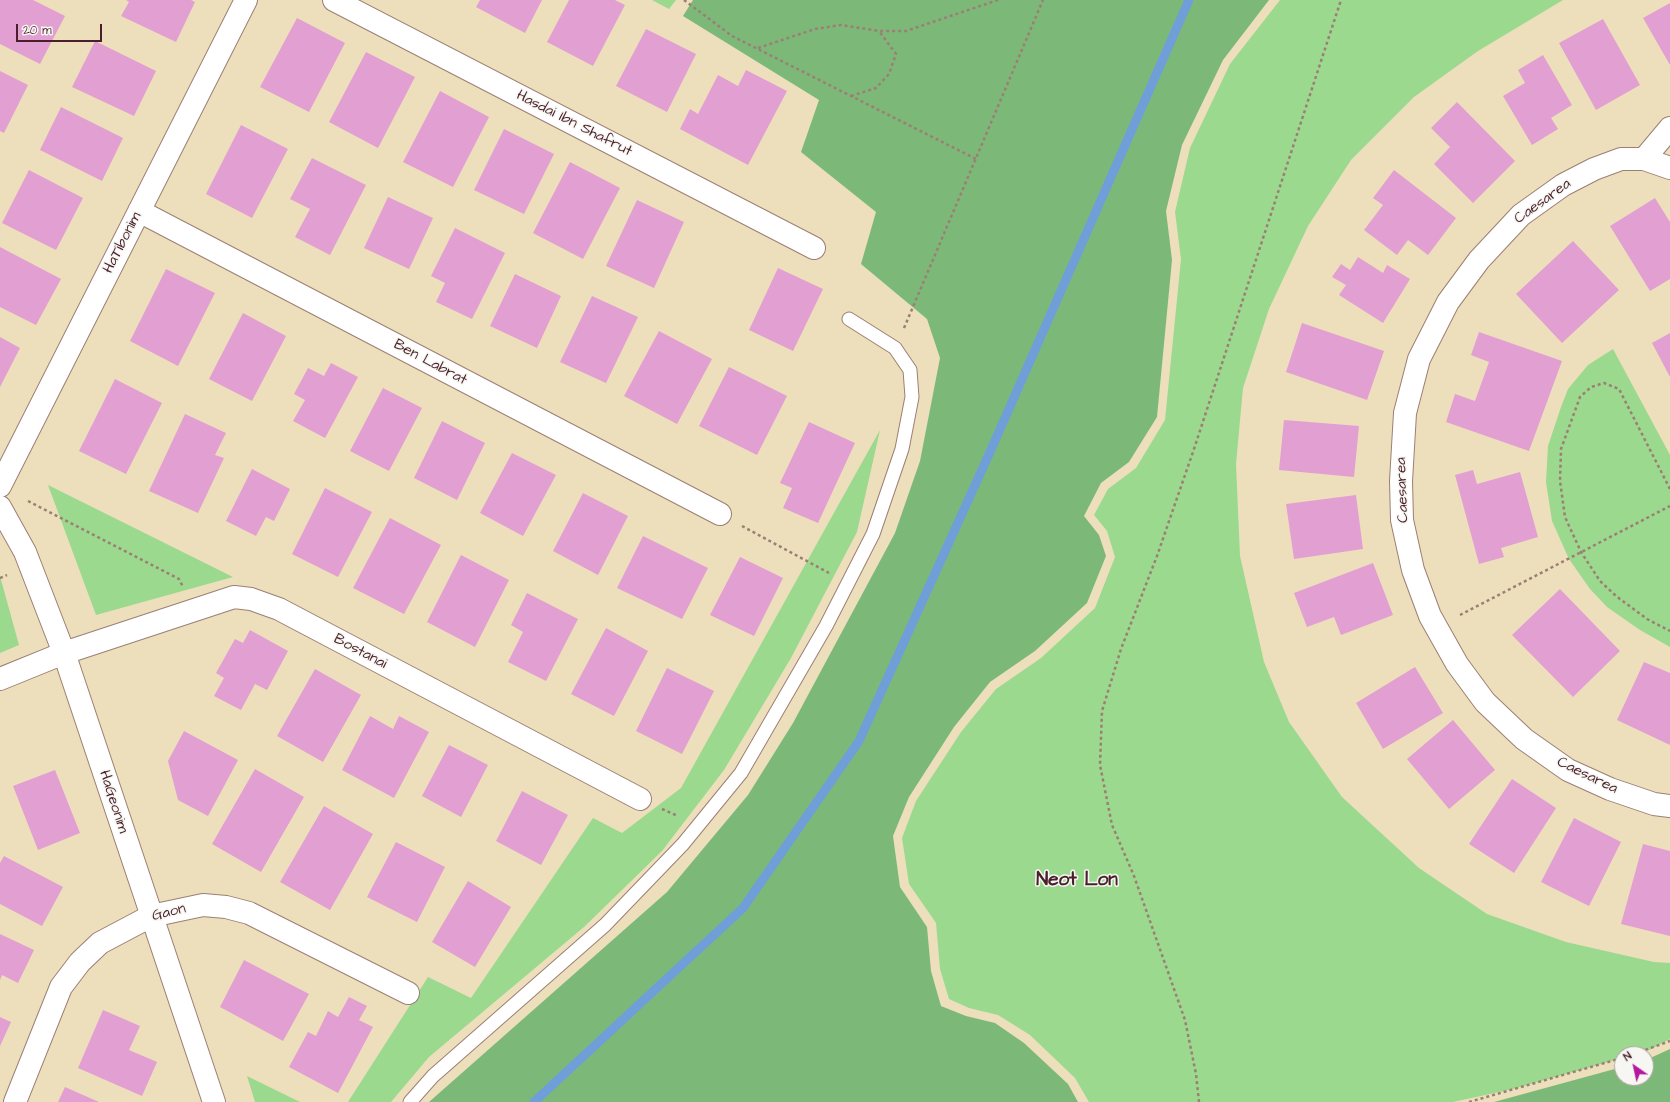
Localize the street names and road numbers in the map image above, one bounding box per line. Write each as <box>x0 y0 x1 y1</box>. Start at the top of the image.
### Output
street label: Hasdai Ibn Shafrut <box>513 87 635 161</box>
street label: Caesarea <box>1511 175 1575 229</box>
street label: HaTibonim <box>100 209 146 277</box>
street label: Ben Labrat <box>390 336 470 390</box>
street label: Caesarea <box>1393 457 1413 523</box>
street label: Bostanai <box>330 631 390 673</box>
street label: Caesarea <box>1554 754 1620 798</box>
street label: HaGeonim <box>94 768 132 836</box>
street label: Gaon <box>150 900 188 926</box>

